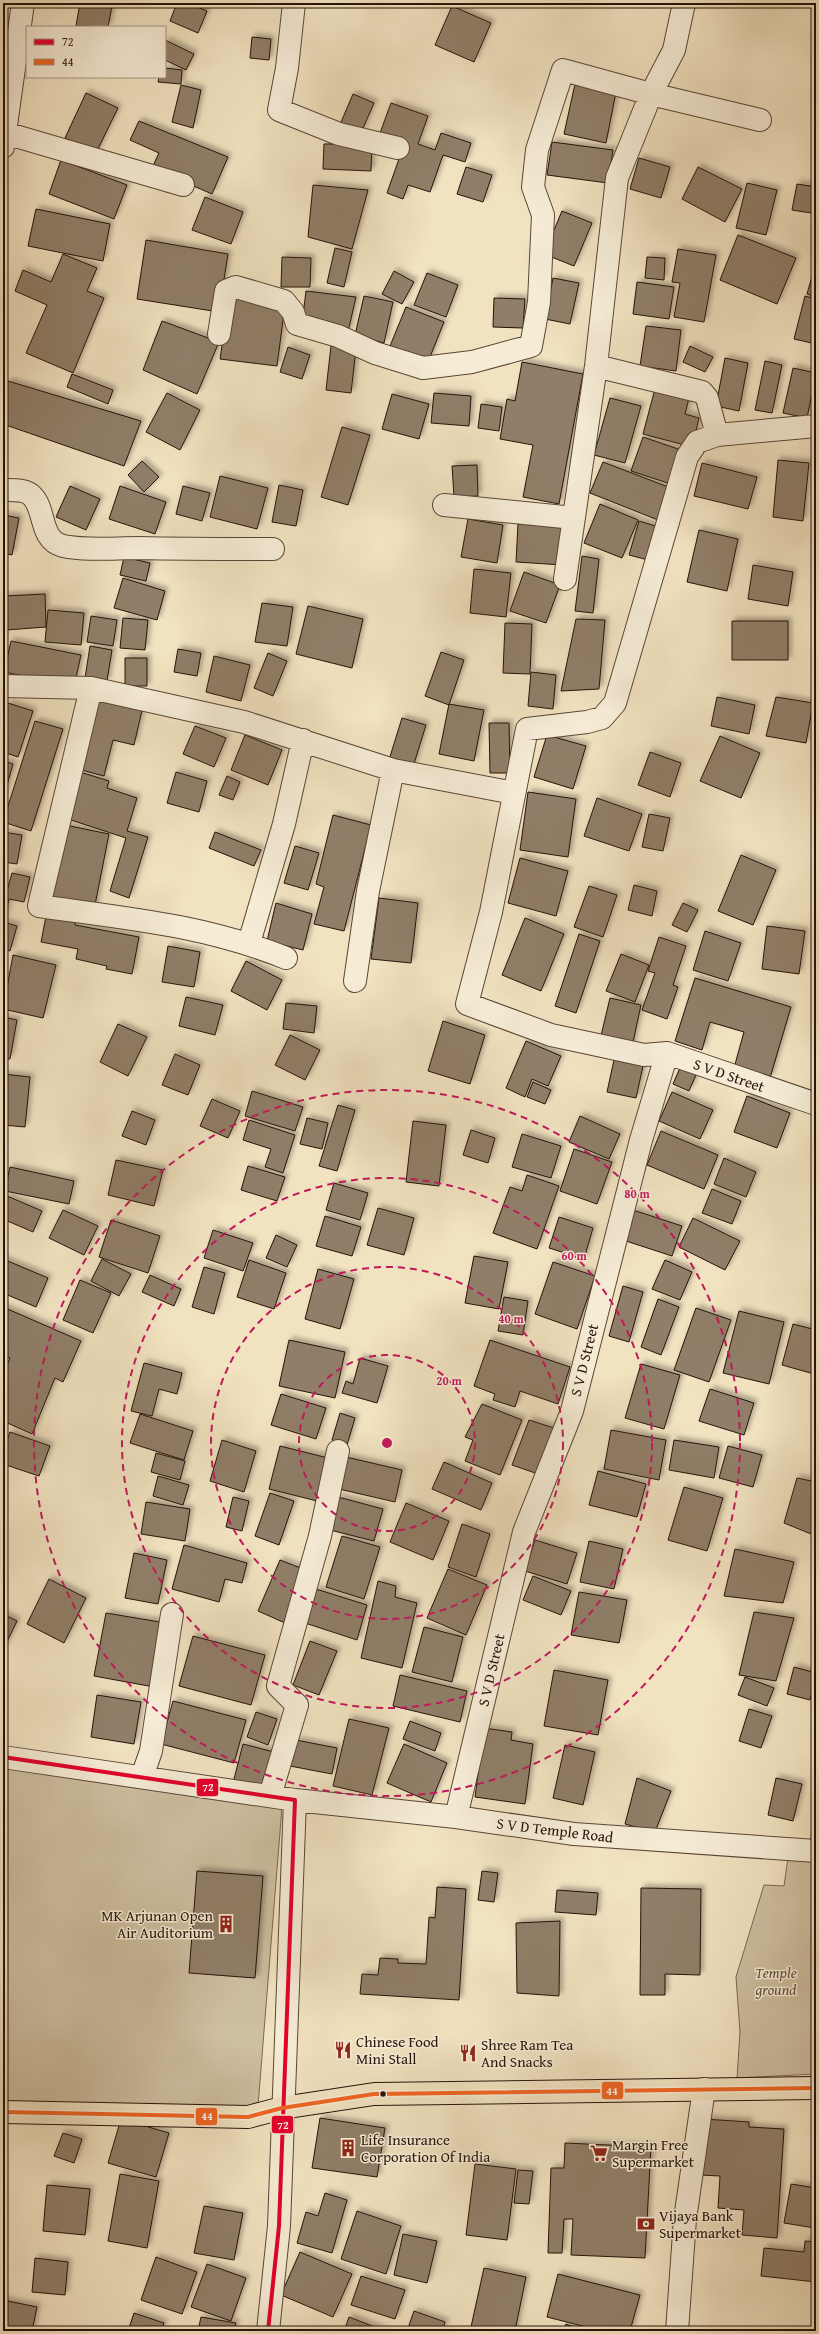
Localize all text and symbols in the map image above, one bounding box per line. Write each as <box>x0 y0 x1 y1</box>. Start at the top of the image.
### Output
legend <box>26 26 166 78</box>
text: 72 <box>62 33 74 50</box>
text: 44 <box>62 53 74 70</box>
street label: S V D Street <box>691 1053 768 1097</box>
text: 80 m <box>624 1185 650 1202</box>
text: 60 m <box>561 1247 587 1264</box>
text: 40 m <box>498 1310 524 1327</box>
street label: S V D Street <box>565 1321 603 1399</box>
text: 20 m <box>436 1372 462 1389</box>
centre of rings <box>380 1436 394 1450</box>
street label: S V D Street <box>472 1631 510 1708</box>
line badge: 72 <box>196 1778 219 1797</box>
text: 72 <box>202 1779 214 1795</box>
street label: S V D Temple Road <box>496 1812 614 1848</box>
place label: MK Arjunan Open Air Auditorium <box>101 1905 214 1943</box>
building icon: MK Arjunan Open Air Auditorium <box>216 1914 236 1934</box>
park label: Temple ground <box>754 1962 797 2000</box>
place label: Chinese Food Mini Stall <box>356 2031 439 2069</box>
place label: Shree Ram Tea And Snacks <box>481 2034 573 2072</box>
restaurant icon: Chinese Food Mini Stall <box>333 2040 353 2060</box>
restaurant icon: Shree Ram Tea And Snacks <box>458 2043 478 2063</box>
line badge: 44 <box>601 2081 624 2100</box>
text: 44 <box>606 2083 618 2099</box>
unlabelled marker <box>378 2089 388 2099</box>
line badge: 44 <box>195 2107 218 2126</box>
text: 44 <box>201 2108 213 2124</box>
line badge: 72 <box>271 2115 294 2134</box>
text: 72 <box>277 2117 289 2133</box>
place label: Life Insurance Corporation Of India <box>361 2129 490 2167</box>
place label: Margin Free Supermarket <box>612 2134 695 2172</box>
building icon: Life Insurance Corporation Of India <box>338 2138 358 2158</box>
supermarket icon: Margin Free Supermarket <box>589 2143 609 2163</box>
place label: Vijaya Bank Supermarket <box>659 2205 742 2243</box>
bank icon: Vijaya Bank Supermarket <box>636 2214 656 2234</box>

